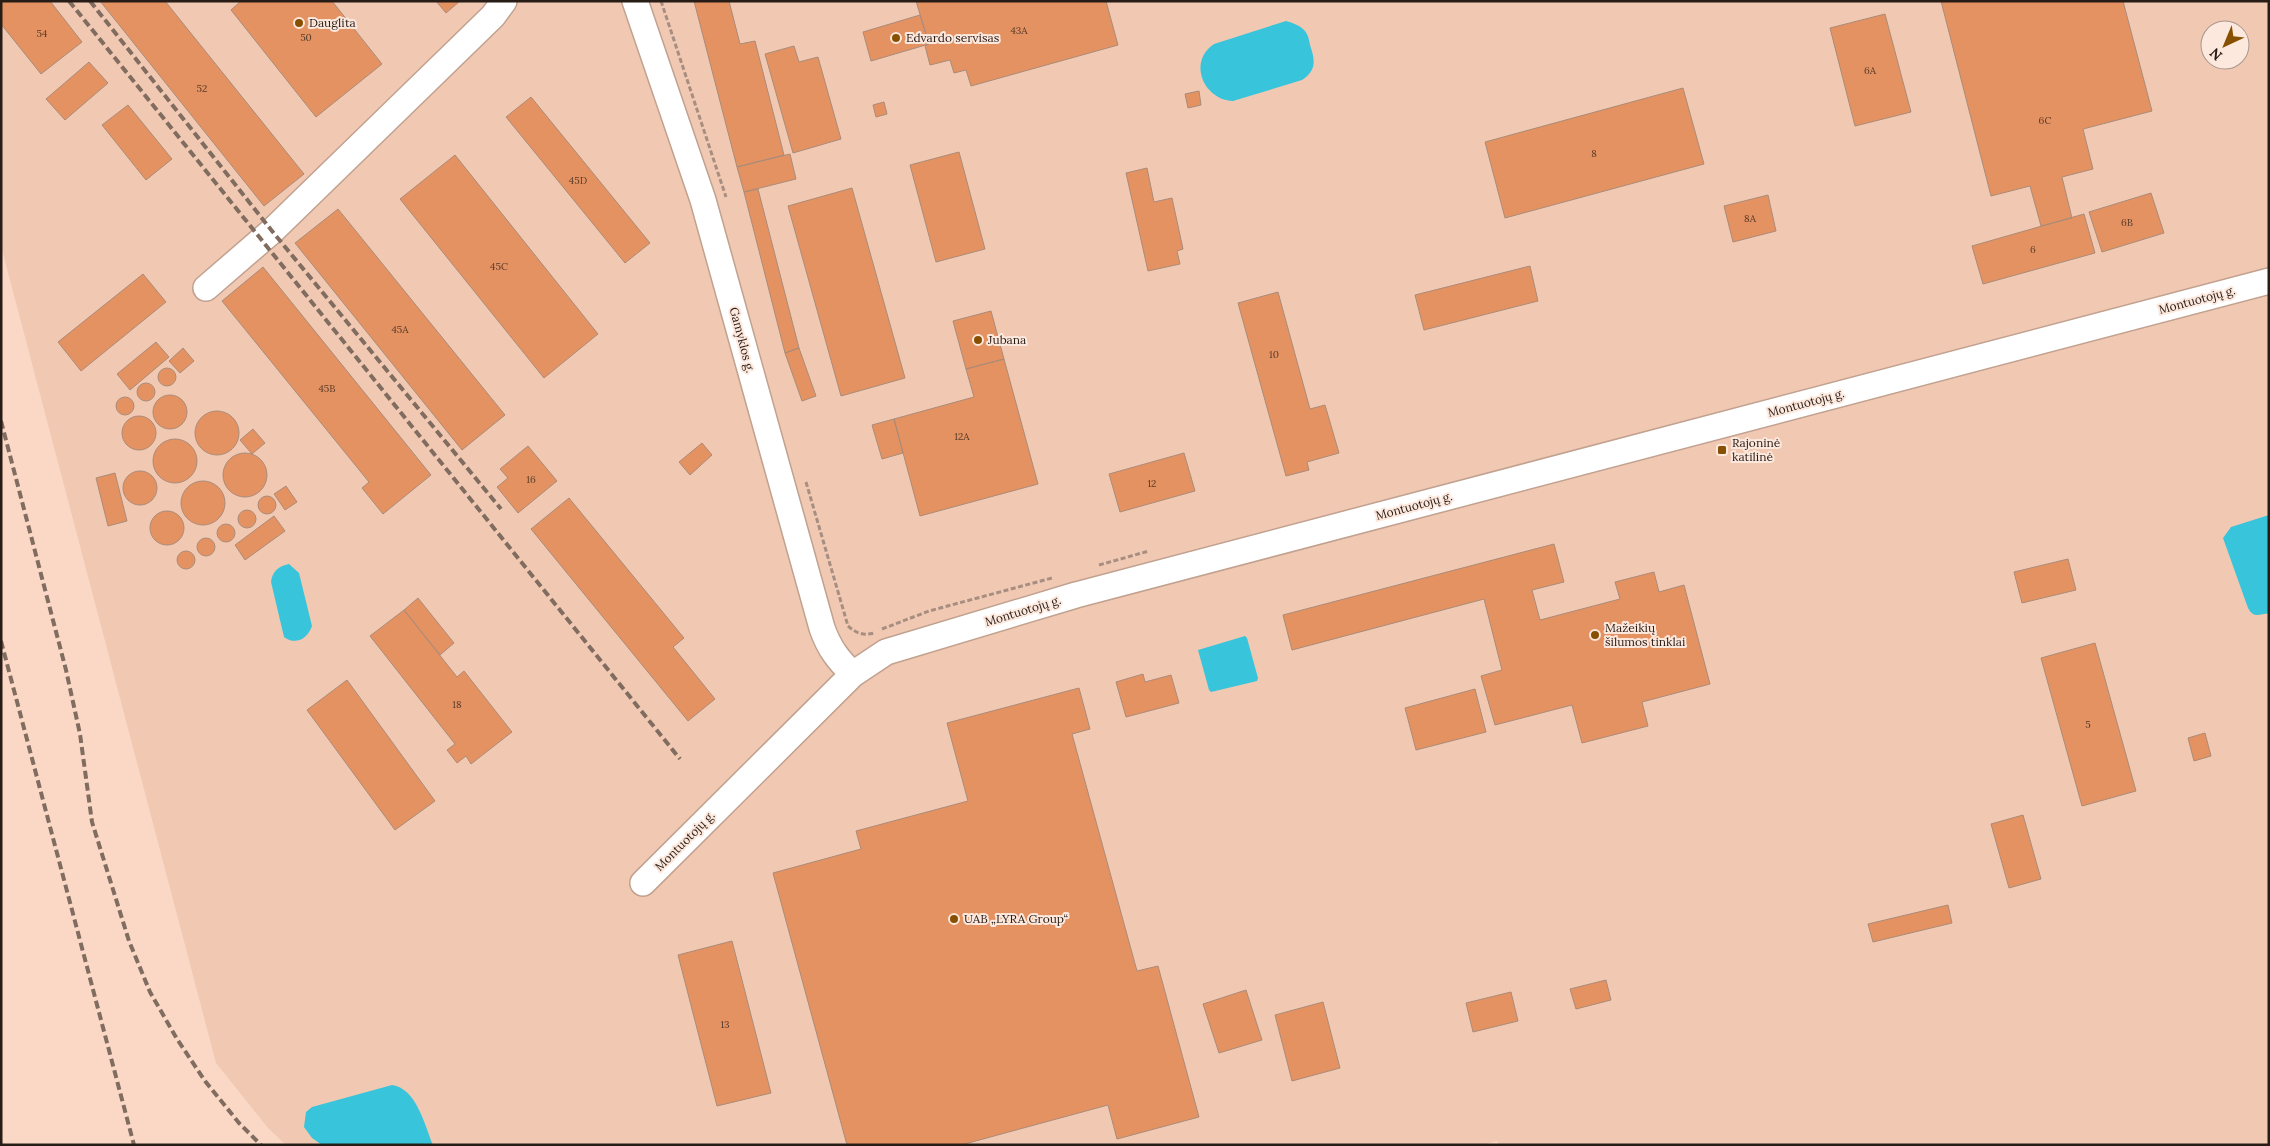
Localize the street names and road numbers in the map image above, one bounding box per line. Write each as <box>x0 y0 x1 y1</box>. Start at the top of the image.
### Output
street label: Montuotojų g. <box>2157 282 2237 317</box>
street label: Gamyklos g. <box>727 305 758 374</box>
street label: Montuotojų g. <box>1766 385 1846 420</box>
street label: Montuotojų g. <box>1374 488 1454 523</box>
street label: Montuotojų g. <box>983 592 1063 629</box>
street label: Montuotojų g. <box>652 808 718 874</box>

